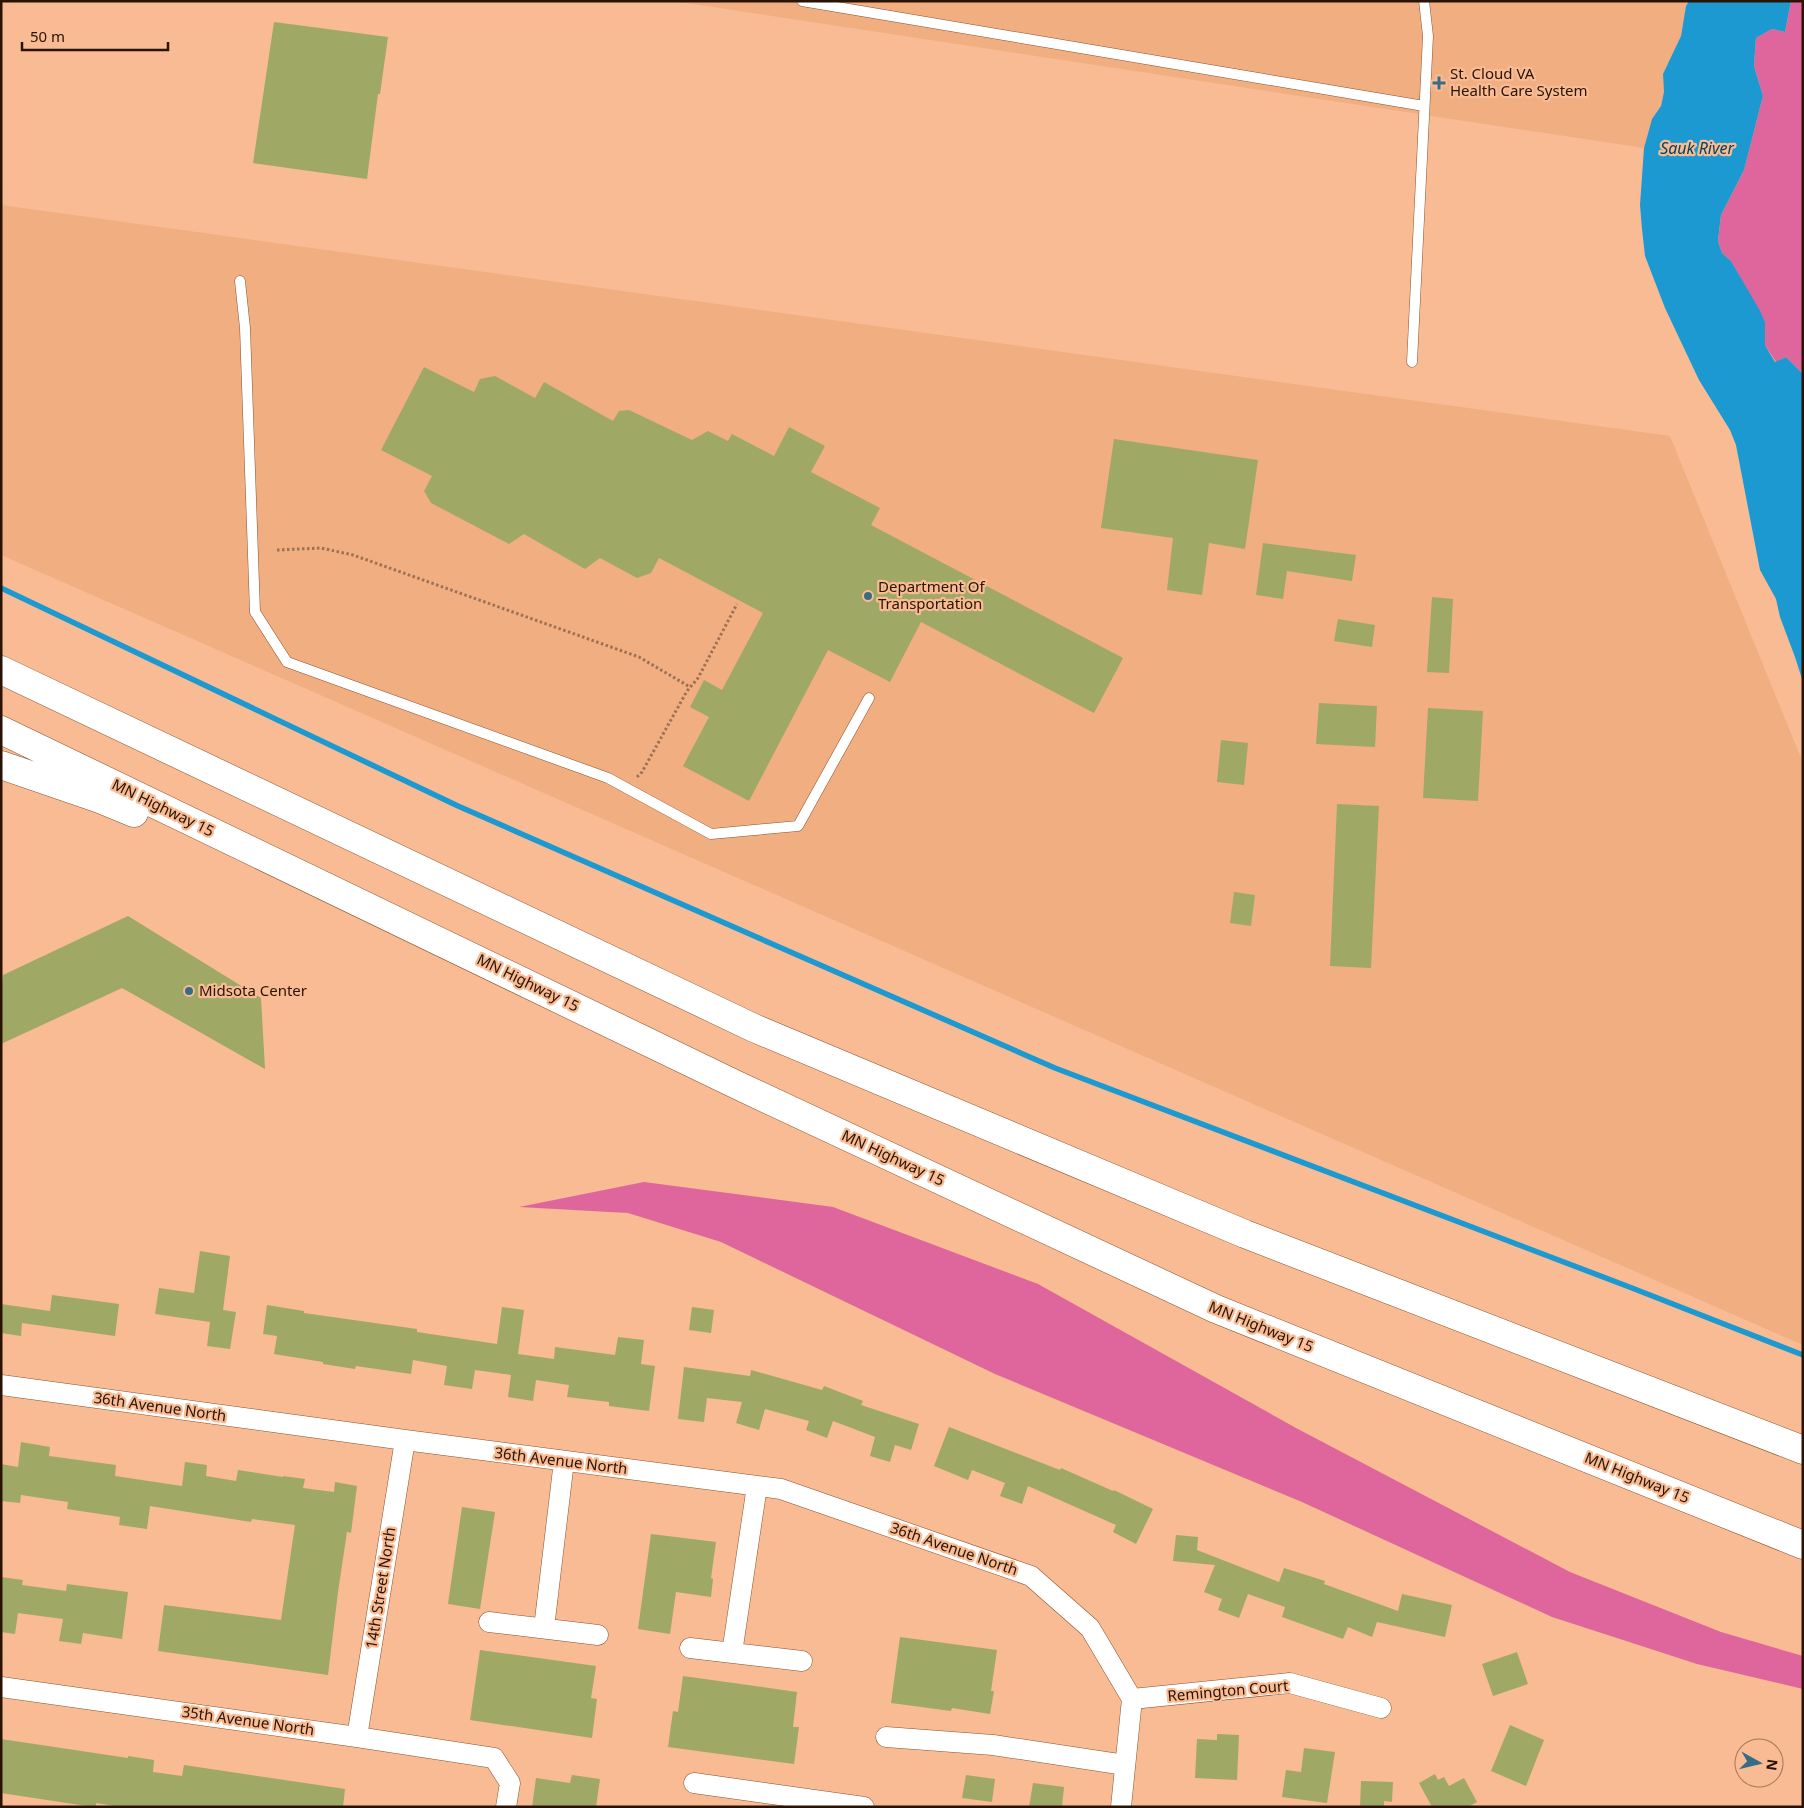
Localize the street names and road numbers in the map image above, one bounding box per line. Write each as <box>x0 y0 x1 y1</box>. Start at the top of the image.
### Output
street label: MN Highway 15 <box>109 774 218 840</box>
street label: MN Highway 15 <box>474 949 583 1015</box>
street label: MN Highway 15 <box>839 1125 948 1190</box>
street label: MN Highway 15 <box>1206 1296 1317 1356</box>
street label: 36th Avenue North <box>93 1387 228 1425</box>
street label: 36th Avenue North <box>494 1442 629 1478</box>
street label: MN Highway 15 <box>1582 1447 1693 1507</box>
street label: 36th Avenue North <box>888 1517 1021 1579</box>
street label: 14th Street North <box>361 1526 400 1650</box>
street label: Remington Court <box>1167 1675 1290 1705</box>
street label: 35th Avenue North <box>181 1701 316 1739</box>

